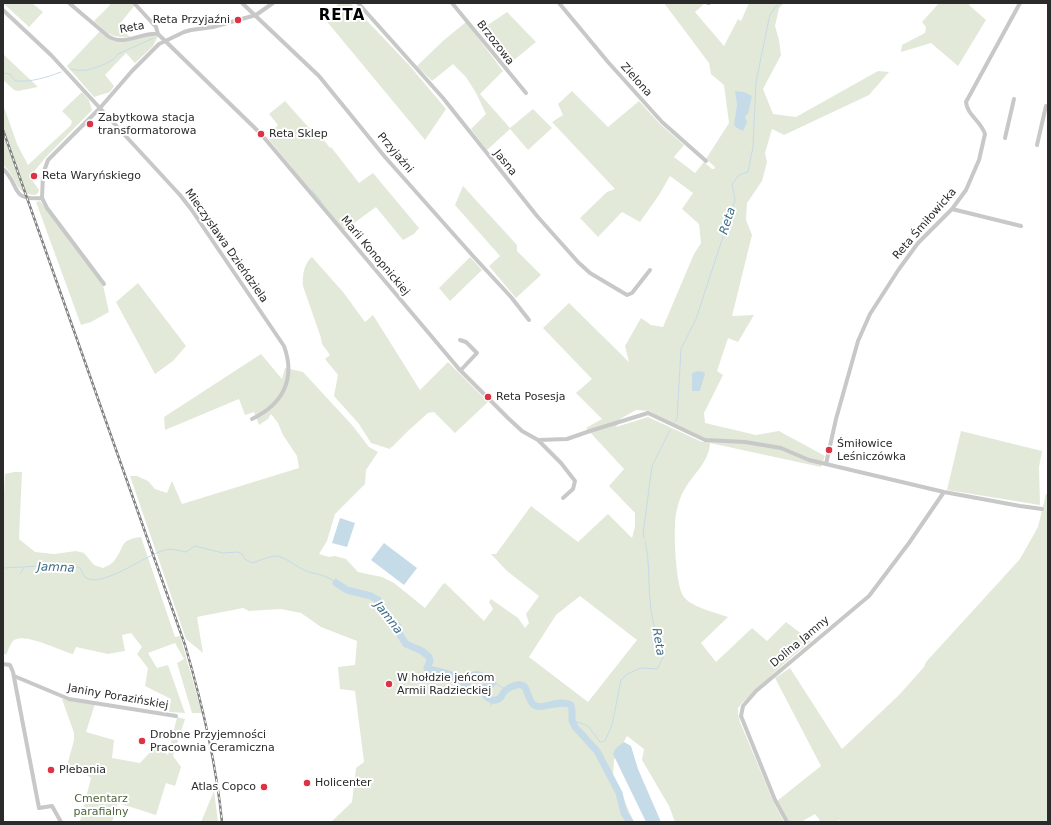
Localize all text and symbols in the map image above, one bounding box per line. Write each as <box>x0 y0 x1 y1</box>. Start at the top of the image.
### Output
district label: RETA <box>319 7 365 25</box>
place label: Reta Przyjaźni <box>153 13 230 27</box>
marker: Reta Przyjaźni <box>233 15 243 25</box>
street label: Brzozowa <box>474 18 516 68</box>
street label: Reta <box>119 19 145 37</box>
street label: Zielona <box>617 60 655 100</box>
place label: Zabytkowa stacja transformatorowa <box>98 111 196 137</box>
marker: Zabytkowa stacja transformatorowa <box>85 119 95 129</box>
place label: Reta Sklep <box>269 127 328 141</box>
marker: Reta Sklep <box>256 129 266 139</box>
street label: Przyjaźni <box>374 130 416 176</box>
street label: Jasna <box>491 147 519 179</box>
place label: Reta Waryńskiego <box>42 169 141 183</box>
marker: Reta Waryńskiego <box>29 171 39 181</box>
street label: Reta Śmiłowicka <box>890 186 960 262</box>
street label: Mieczysława Dzieńdziela <box>182 187 270 305</box>
water label: Reta <box>717 206 739 236</box>
street label: Marii Konopnickiej <box>338 214 412 298</box>
place label: Reta Posesja <box>496 390 565 404</box>
marker: Reta Posesja <box>483 392 493 402</box>
place label: Śmiłowice Leśniczówka <box>837 437 906 463</box>
marker: Śmiłowice Leśniczówka <box>824 445 834 455</box>
water label: Jamna <box>37 560 75 576</box>
water label: Jamna <box>371 599 405 637</box>
street label: Dolina Jamny <box>768 614 832 670</box>
water label: Reta <box>648 627 668 657</box>
place label: W hołdzie jeńcom Armii Radzieckiej <box>397 671 495 697</box>
marker: W hołdzie jeńcom Armii Radzieckiej <box>384 679 394 689</box>
street label: Janiny Porazińskiej <box>67 682 169 712</box>
place label: Drobne Przyjemności Pracownia Ceramiczna <box>150 728 275 754</box>
marker: Drobne Przyjemności Pracownia Ceramiczna <box>137 736 147 746</box>
place label: Plebania <box>59 763 106 777</box>
marker: Plebania <box>46 765 56 775</box>
place label: Holicenter <box>315 776 372 790</box>
marker: Holicenter <box>302 778 312 788</box>
place label: Atlas Copco <box>191 780 256 794</box>
marker: Atlas Copco <box>259 782 269 792</box>
park label: Cmentarz parafialny <box>73 792 129 818</box>

